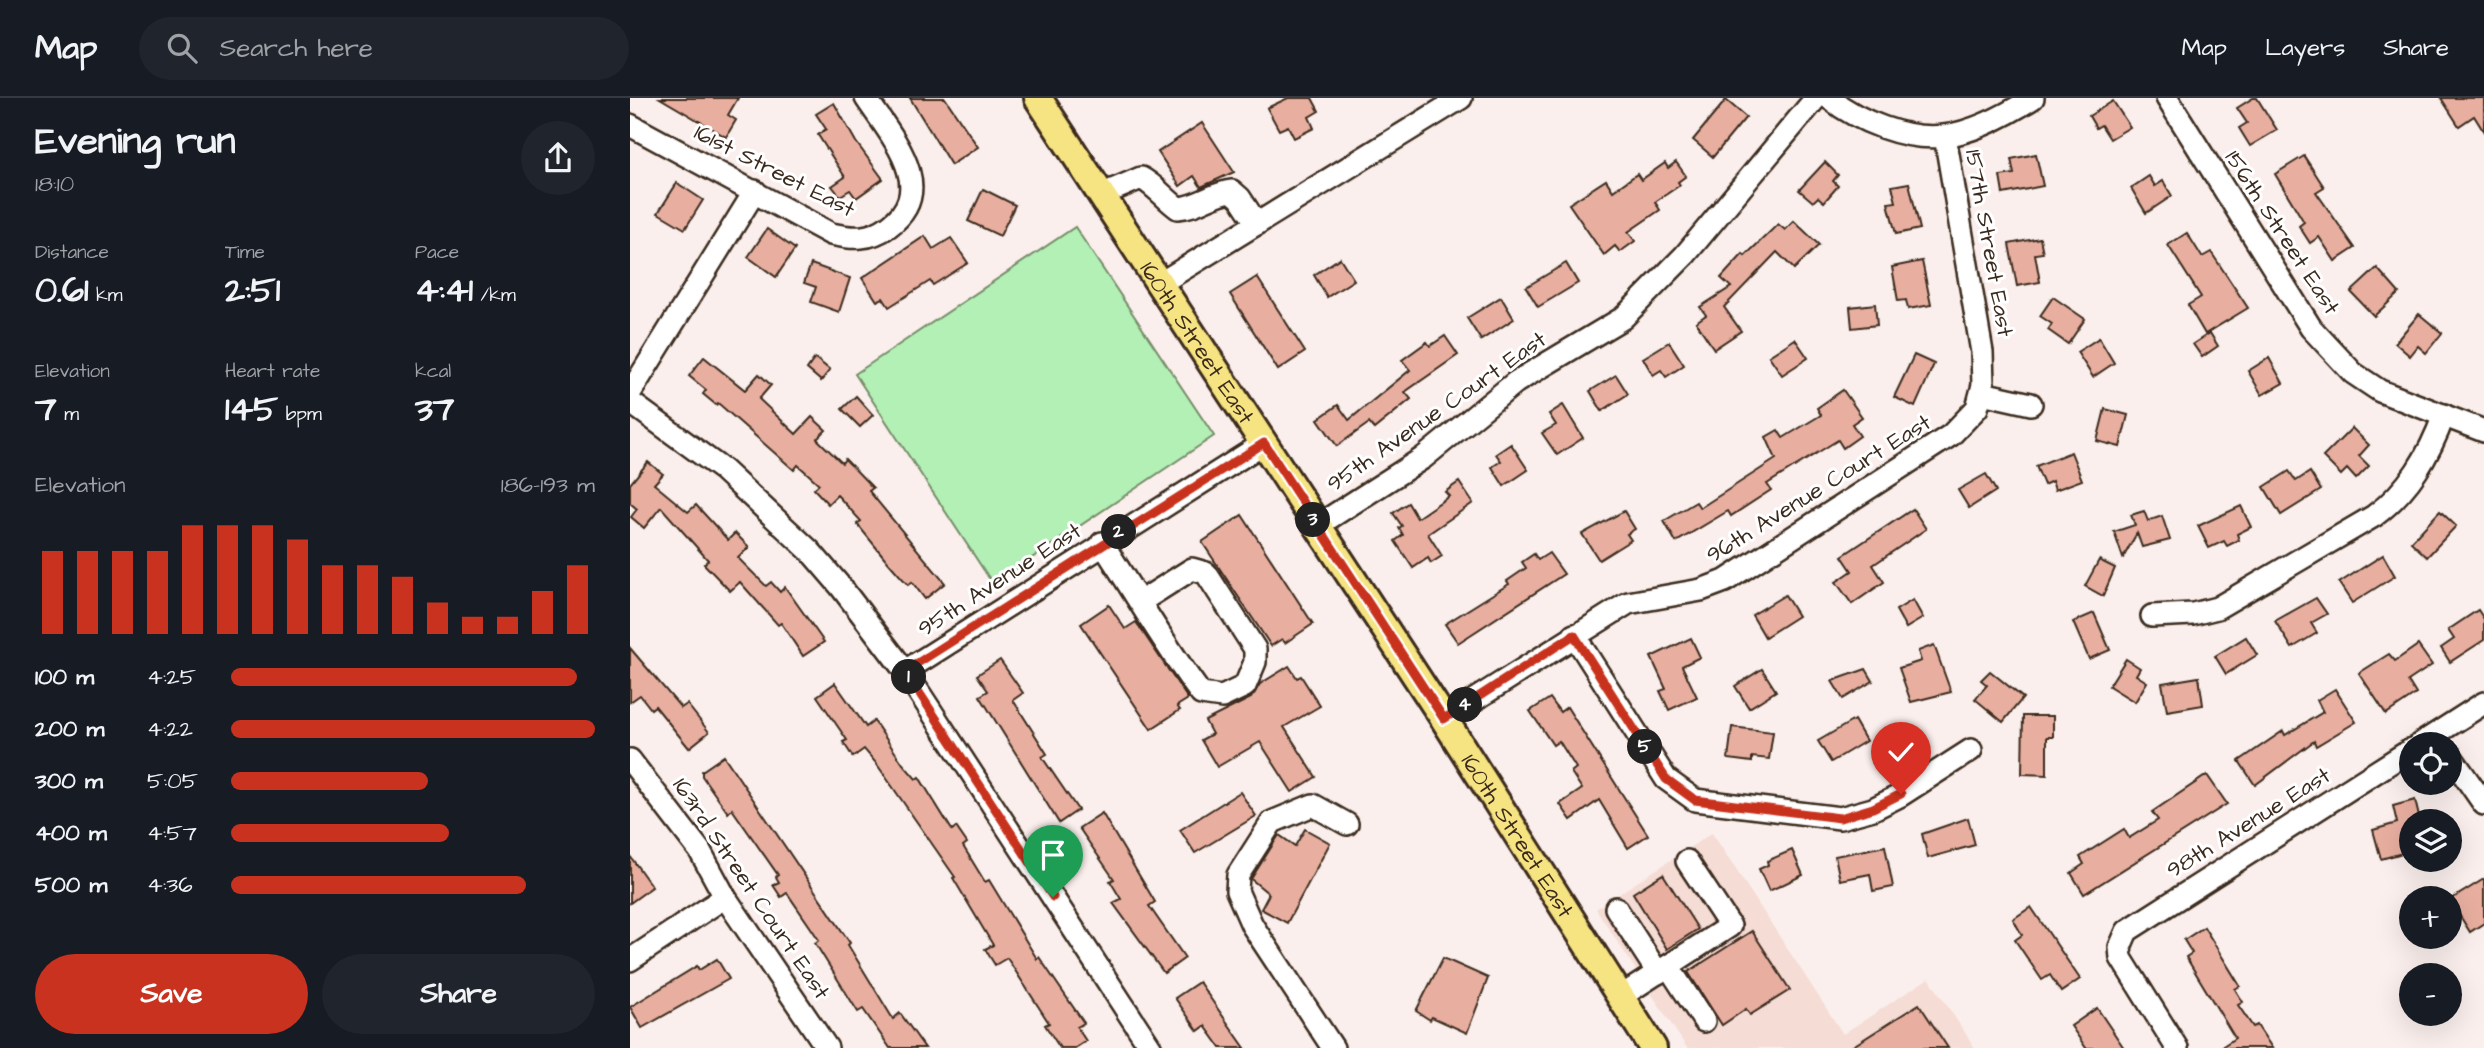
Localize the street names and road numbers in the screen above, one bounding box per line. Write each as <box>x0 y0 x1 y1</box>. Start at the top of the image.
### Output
street label: 161st Street East <box>689 117 861 226</box>
street label: 156th Street East <box>2217 144 2348 321</box>
street label: 157th Street East <box>1957 147 2021 340</box>
street label: 160th Street East <box>1132 255 1262 431</box>
street label: 95th Avenue Court East <box>1320 323 1553 500</box>
street label: 96th Avenue Court East <box>1700 406 1938 571</box>
street label: 95th Avenue East <box>911 514 1088 645</box>
street label: 160th Street East <box>1453 748 1582 925</box>
street label: 98th Avenue East <box>2160 759 2337 886</box>
street label: 163rd Street Court East <box>665 771 838 1006</box>

